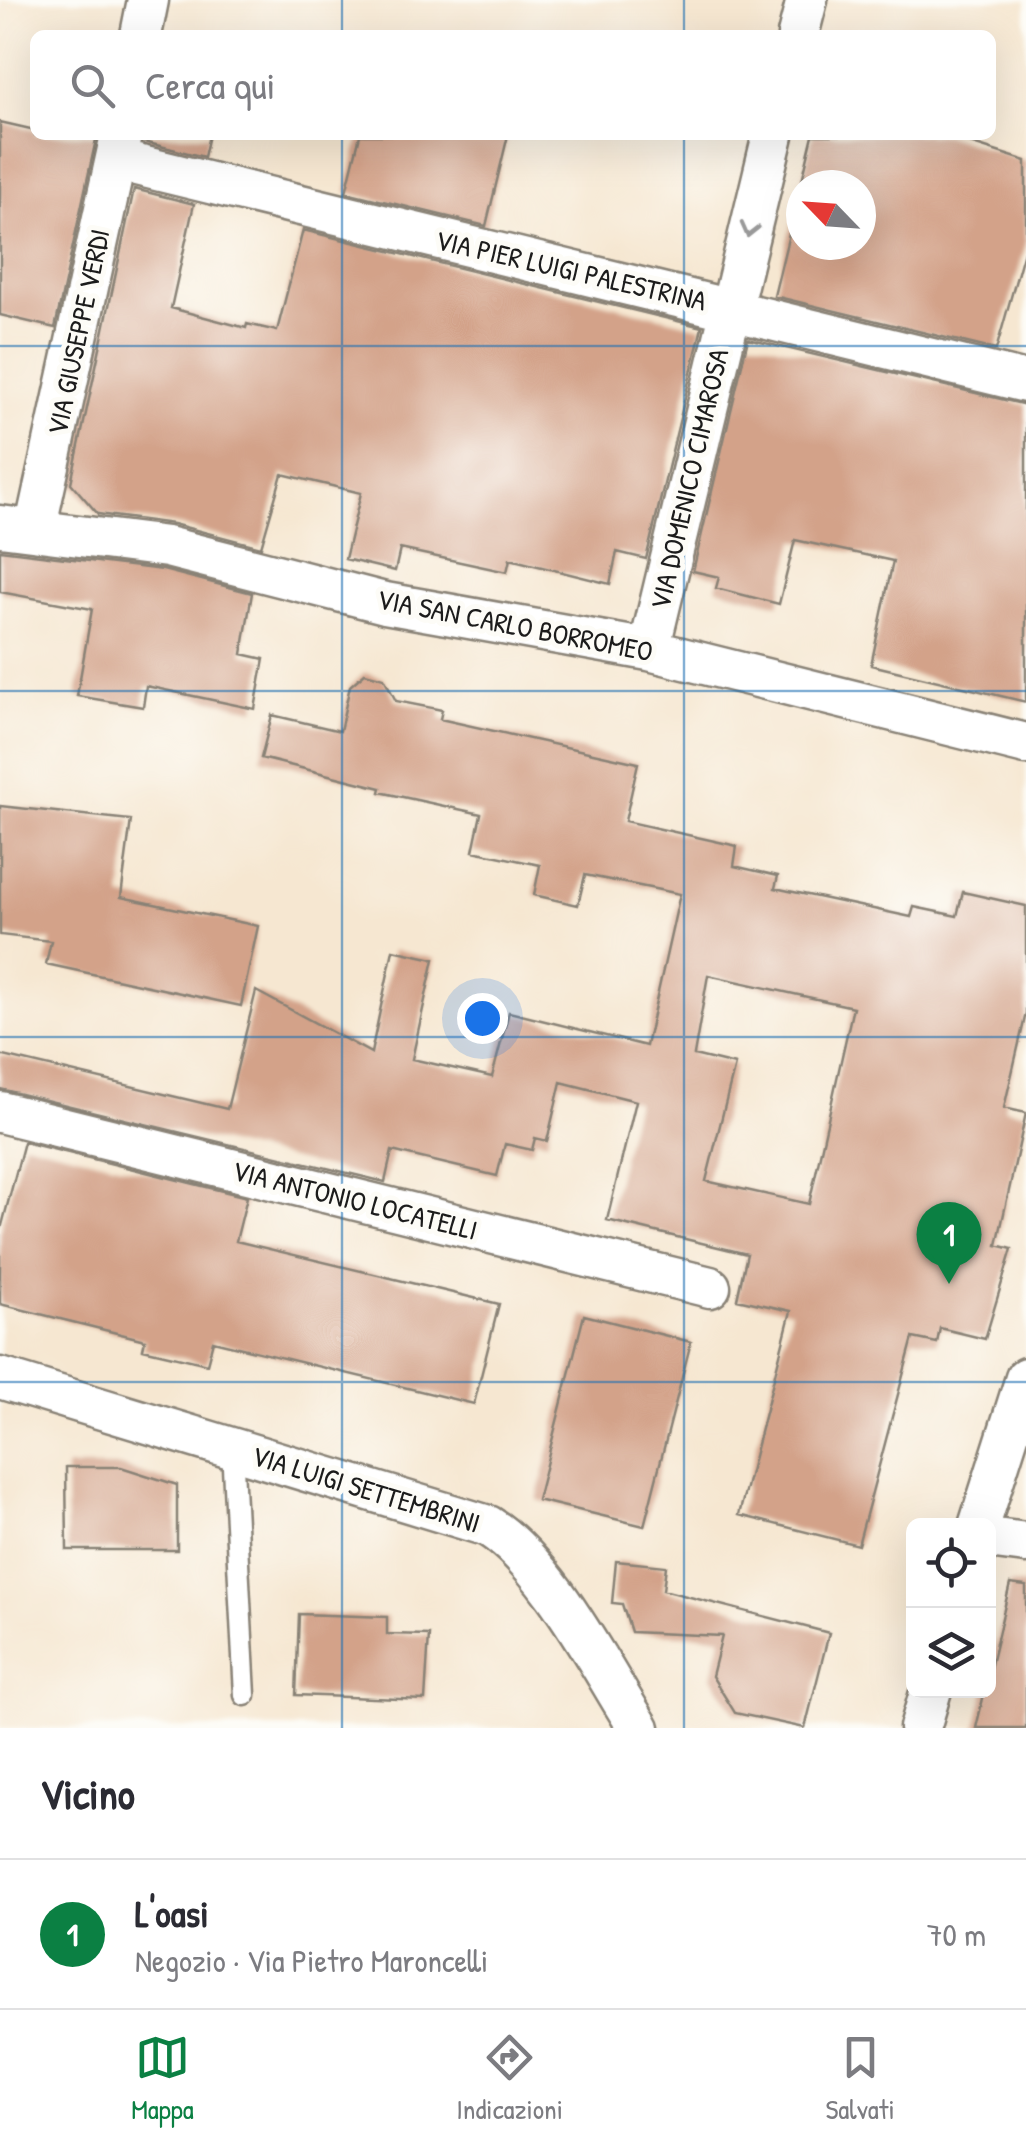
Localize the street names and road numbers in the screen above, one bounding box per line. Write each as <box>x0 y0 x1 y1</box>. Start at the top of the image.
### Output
street label: VIA PIER LUIGI PALESTRINA <box>432 220 710 320</box>
street label: VIA GIUSEPPE VERDI <box>38 226 118 438</box>
street label: VIA DOMENICO CIMAROSA <box>641 345 738 613</box>
street label: VIA SAN CARLO BORROMEO <box>374 580 656 670</box>
street label: VIA ANTONIO LOCATELLI <box>229 1151 481 1249</box>
street label: VIA LUIGI SETTEMBRINI <box>247 1436 485 1542</box>

